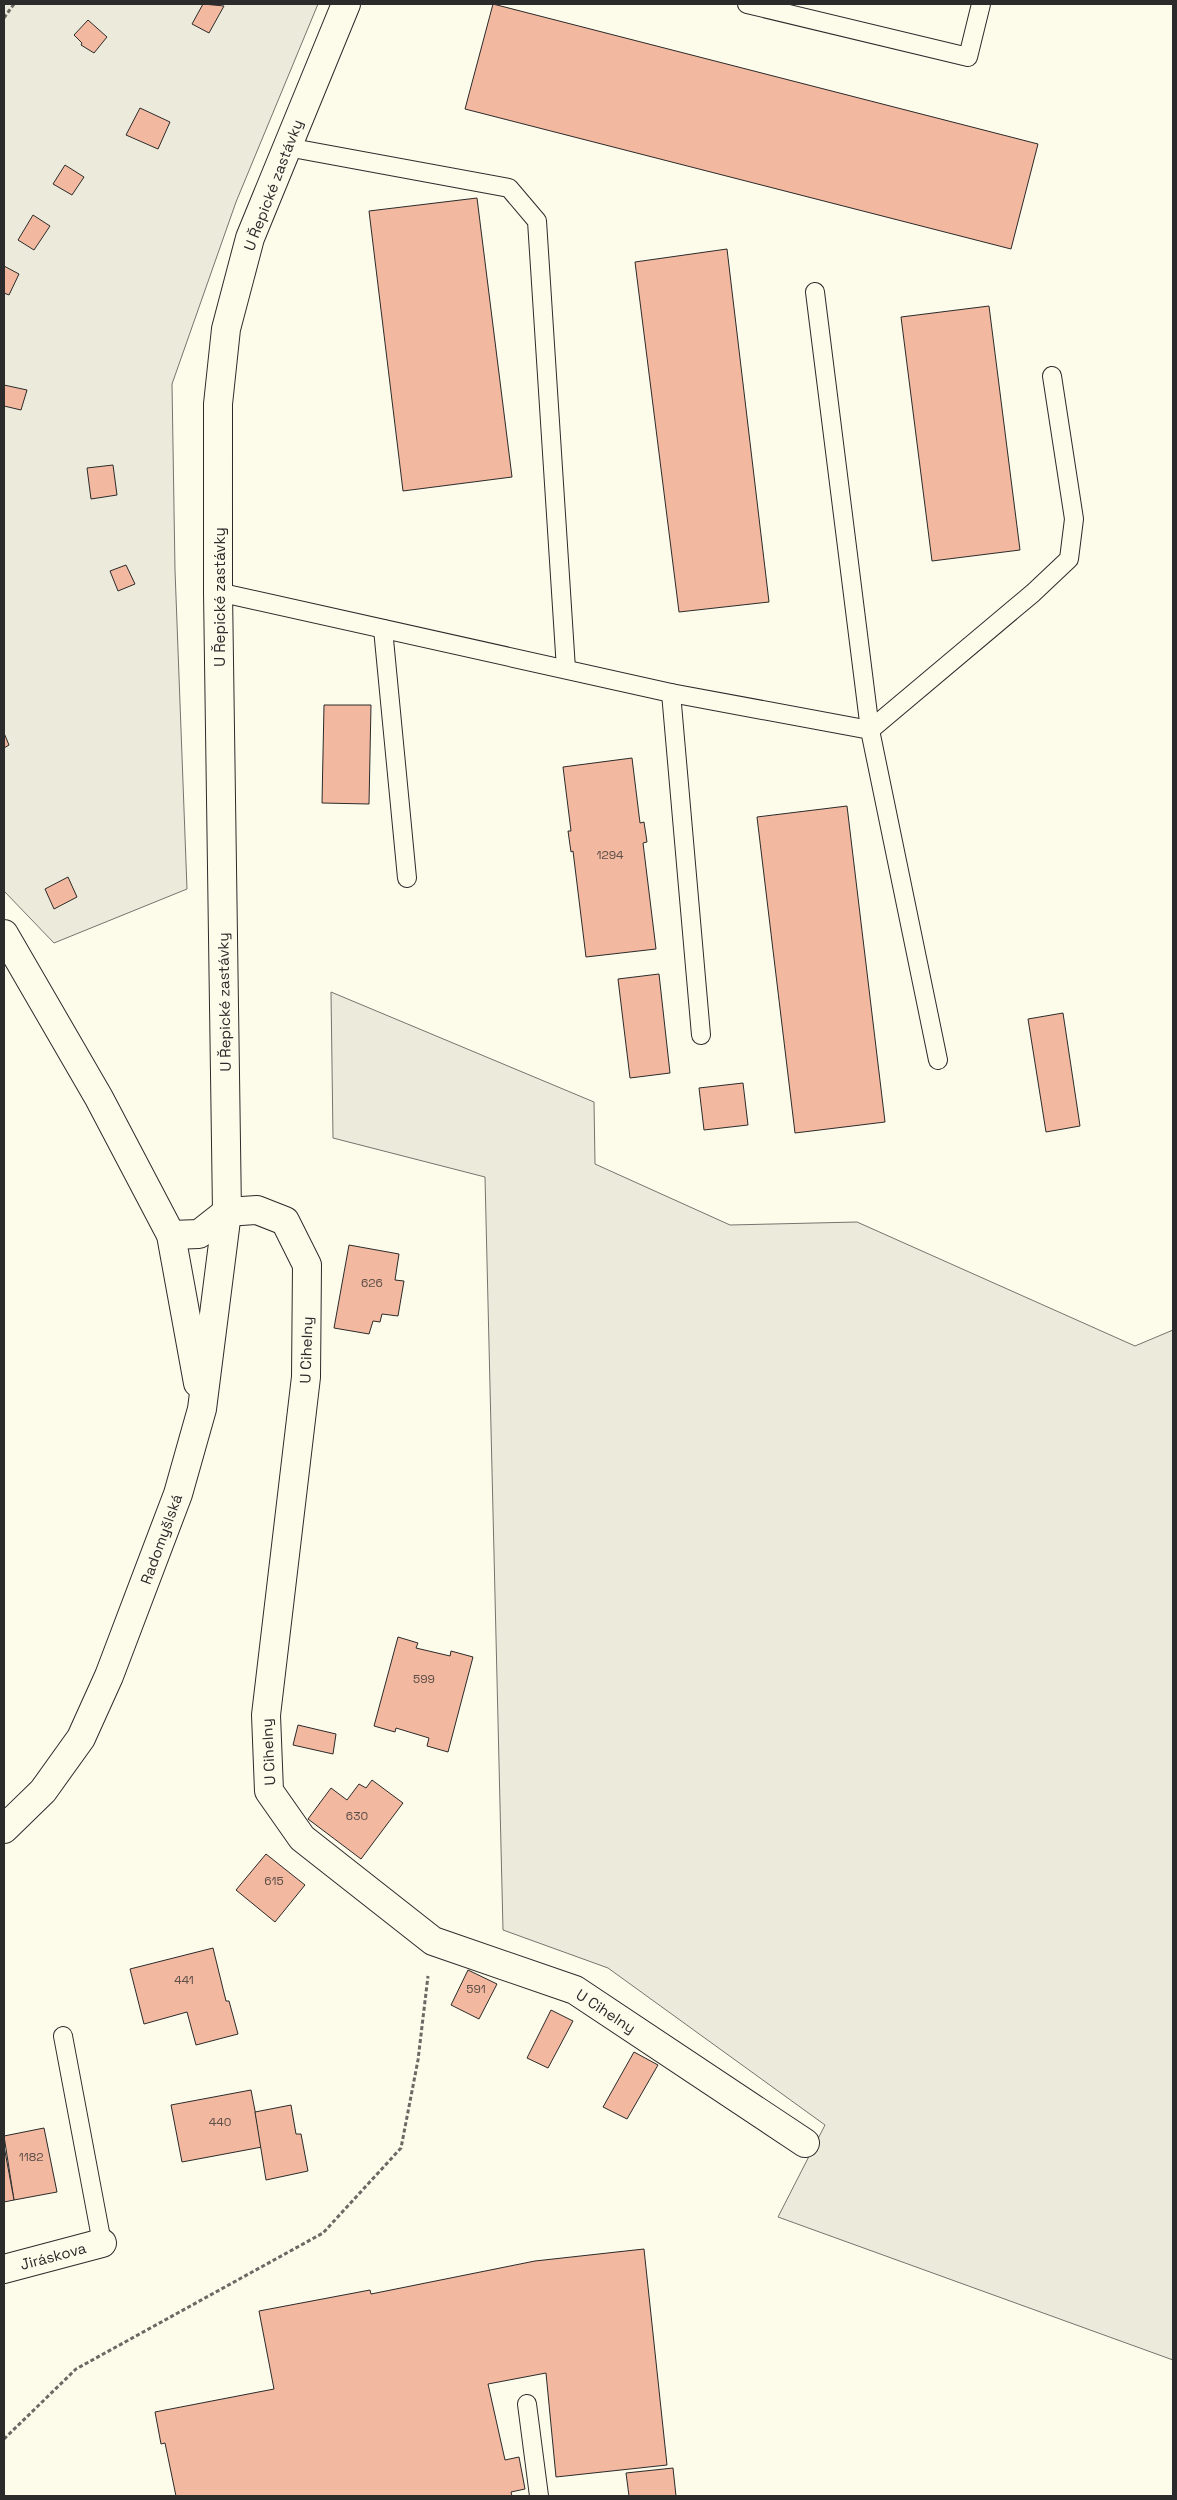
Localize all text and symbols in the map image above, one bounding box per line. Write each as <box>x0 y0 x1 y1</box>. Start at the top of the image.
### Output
street label: U Řepické zastávky <box>239 117 307 253</box>
street label: U Řepické zastávky <box>210 527 229 667</box>
house number: 1294 <box>596 847 624 863</box>
street label: U Řepické zastávky <box>213 932 235 1072</box>
house number: 626 <box>361 1275 383 1291</box>
street label: U Cihelny <box>295 1316 317 1384</box>
street label: Radomyšlská <box>136 1491 186 1587</box>
house number: 599 <box>413 1671 435 1687</box>
street label: U Cihelny <box>257 1718 279 1786</box>
house number: 630 <box>346 1808 368 1824</box>
house number: 615 <box>264 1873 284 1889</box>
house number: 441 <box>174 1972 194 1988</box>
house number: 591 <box>466 1981 486 1997</box>
street label: U Cihelny <box>573 1985 639 2037</box>
house number: 440 <box>209 2114 231 2130</box>
house number: 1182 <box>19 2149 43 2165</box>
street label: Jiráskova <box>18 2238 88 2274</box>

